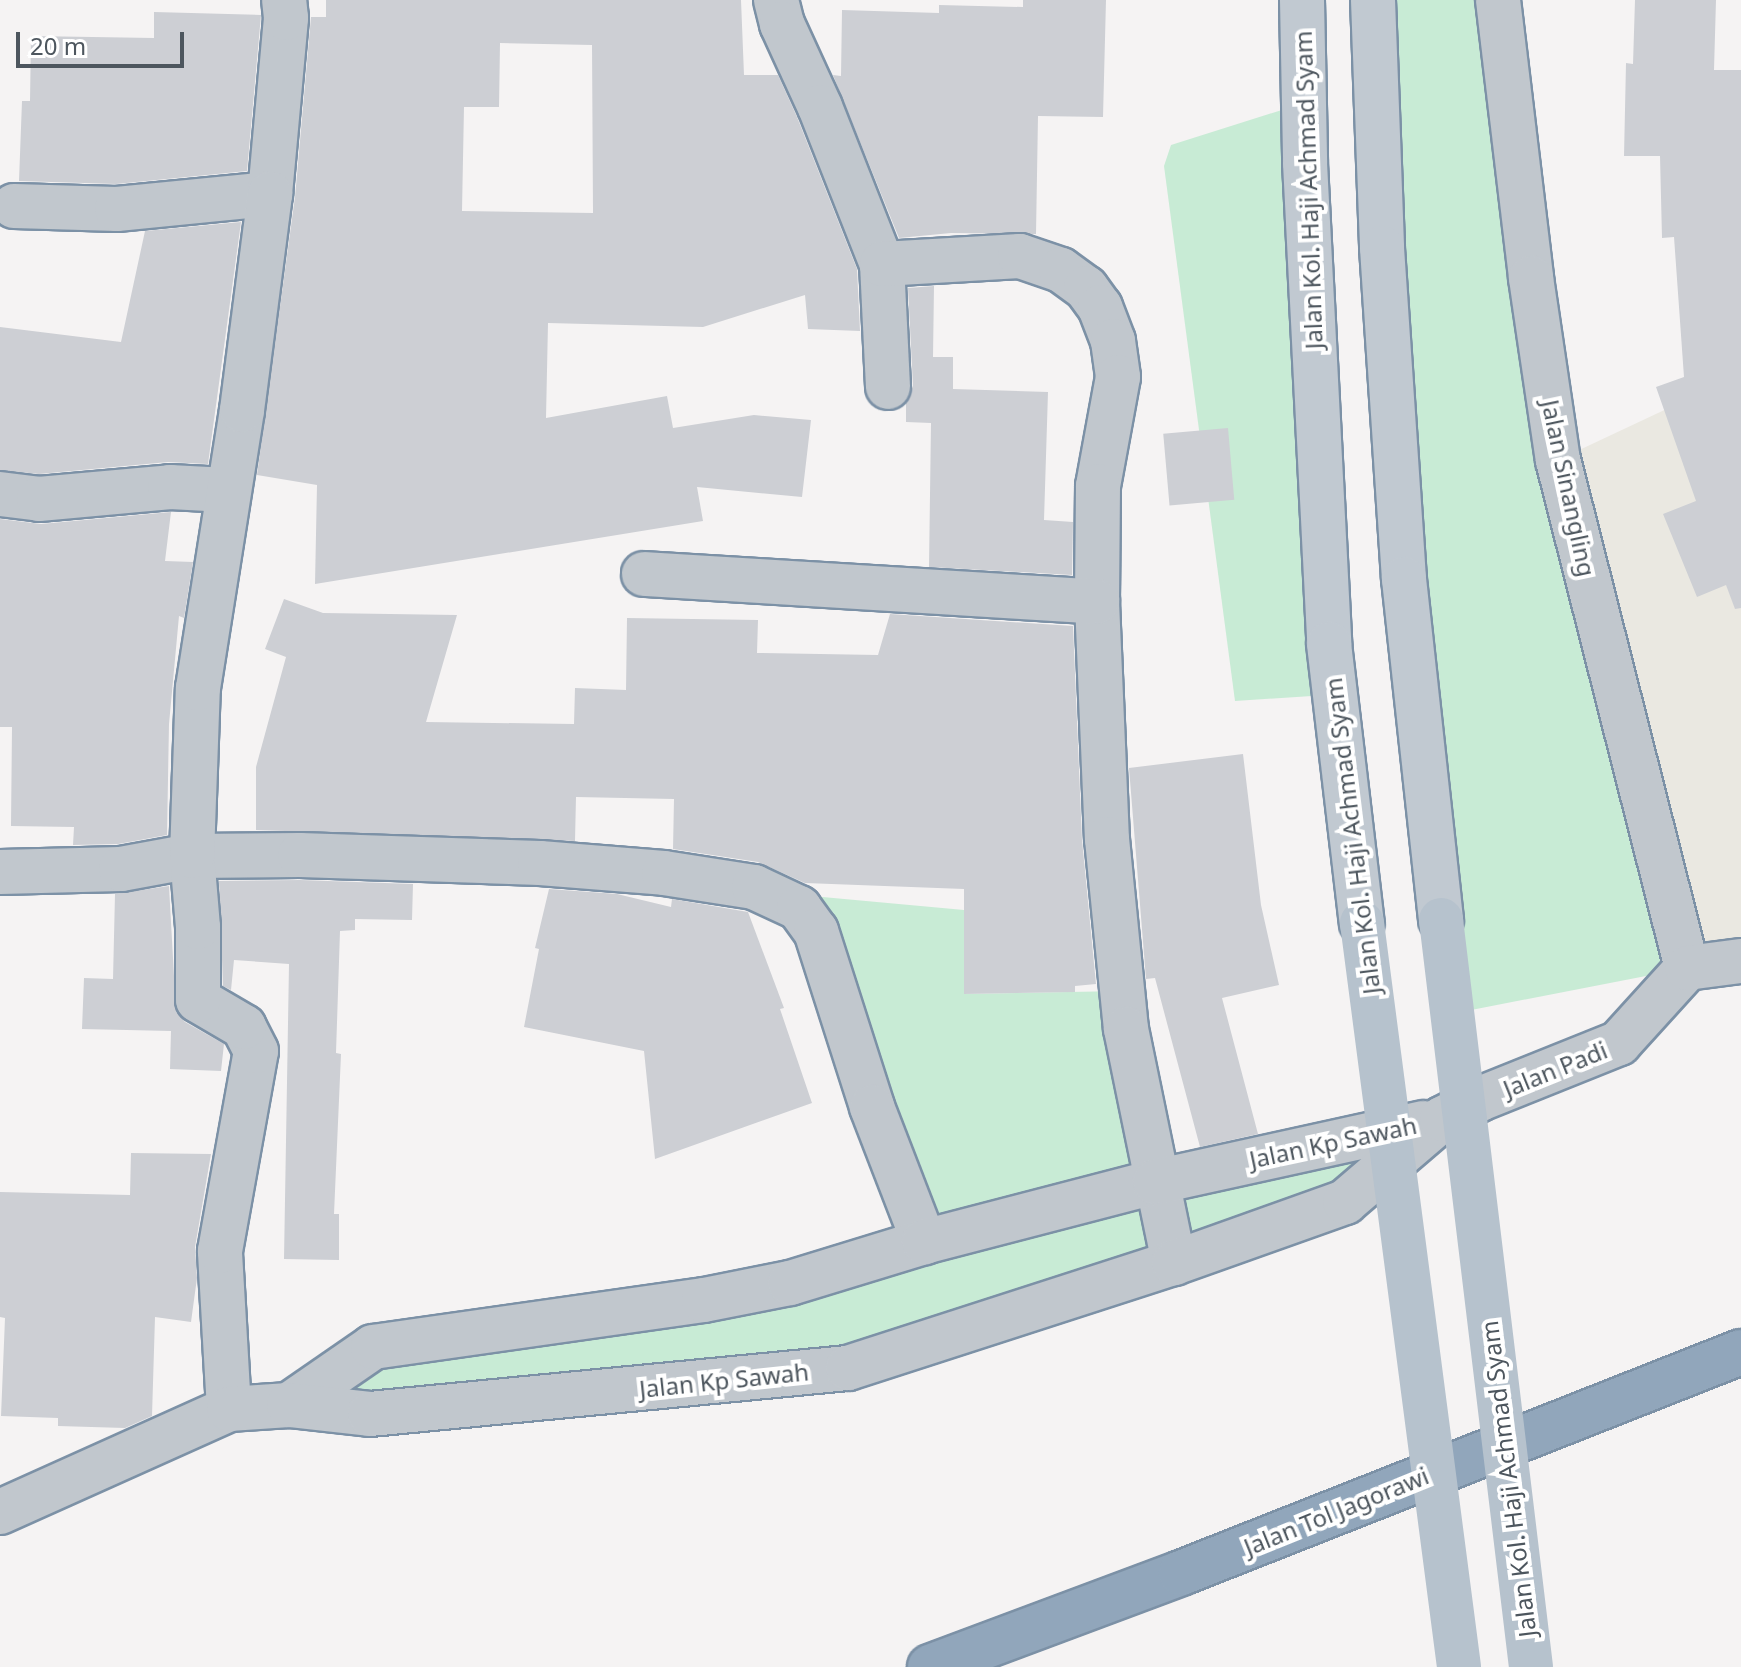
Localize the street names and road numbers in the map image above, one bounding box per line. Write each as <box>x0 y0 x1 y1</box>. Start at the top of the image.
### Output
street label: Jalan Kol. Haji Achmad Syam <box>1288 30 1328 350</box>
street label: Jalan Sinangling <box>1536 397 1602 579</box>
street label: Jalan Kol. Haji Achmad Syam <box>1318 676 1386 996</box>
street label: Jalan Padi <box>1499 1035 1611 1103</box>
street label: Jalan Kp Sawah <box>1247 1110 1419 1174</box>
street label: Jalan Kol. Haji Achmad Syam <box>1474 1319 1542 1639</box>
street label: Jalan Kp Sawah <box>638 1357 810 1403</box>
street label: Jalan Tol Jagorawi <box>1239 1461 1433 1561</box>

